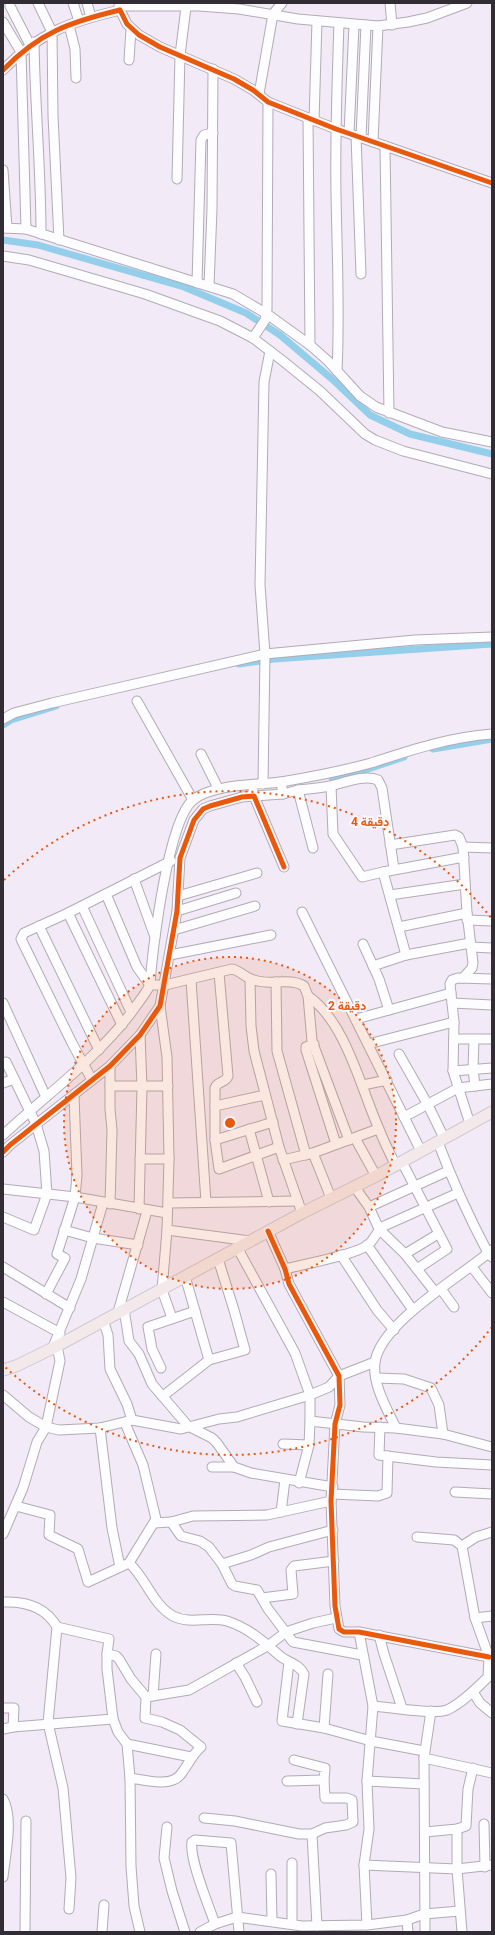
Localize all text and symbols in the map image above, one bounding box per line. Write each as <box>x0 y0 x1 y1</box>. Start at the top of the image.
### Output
text: 4 دقيقة <box>351 814 389 832</box>
text: 2 دقيقة <box>328 998 366 1016</box>
centre of rings <box>223 1116 237 1130</box>

